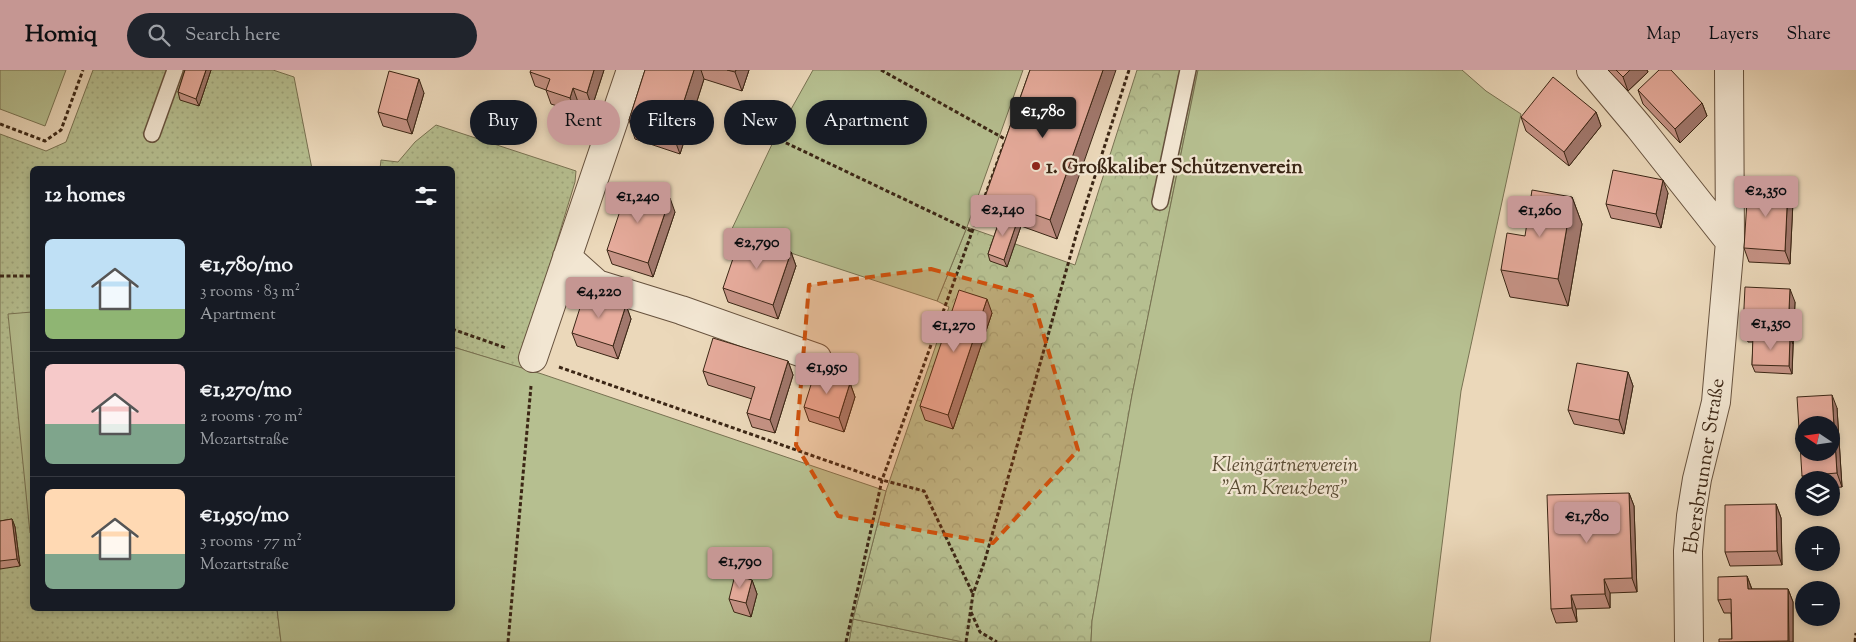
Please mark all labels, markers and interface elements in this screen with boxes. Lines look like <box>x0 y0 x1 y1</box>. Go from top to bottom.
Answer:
search box <box>127 13 477 58</box>
text: Homiq <box>25 18 97 52</box>
icon: search <box>145 21 173 49</box>
text: Search here <box>185 22 280 49</box>
text: Map <box>1646 22 1681 48</box>
text: Layers <box>1709 22 1759 48</box>
text: Share <box>1787 22 1831 48</box>
pin: €1,780 <box>1002 97 1084 139</box>
chip: Buy <box>470 100 537 145</box>
chip: Rent <box>547 100 620 145</box>
chip: Filters <box>630 100 714 145</box>
chip: New <box>724 100 796 145</box>
chip: Apartment <box>806 100 927 145</box>
text: €1,780 <box>1021 101 1065 124</box>
place label: 1. Großkaliber Schützenverein <box>1046 154 1303 183</box>
marker: 1. Großkaliber Schützenverein <box>1030 160 1042 172</box>
pin: €2,350 <box>1725 176 1807 218</box>
text: €2,350 <box>1745 180 1787 203</box>
text: 12 homes <box>45 181 125 211</box>
icon: filters <box>412 182 440 210</box>
pin: €1,240 <box>597 182 679 224</box>
text: €1,240 <box>616 186 660 209</box>
pin: €2,140 <box>962 194 1044 237</box>
pin: €1,260 <box>1499 196 1581 238</box>
text: €2,140 <box>982 199 1024 222</box>
text: €1,260 <box>1518 200 1562 223</box>
pin: €2,790 <box>716 228 798 270</box>
text: €2,790 <box>734 232 780 255</box>
text: €1,780/mo <box>200 251 293 281</box>
icon: home <box>85 259 145 319</box>
pin: €4,220 <box>558 276 640 319</box>
text: 3 rooms · 83 m² <box>200 281 300 304</box>
text: €4,220 <box>577 281 621 304</box>
text: Apartment <box>200 304 276 327</box>
pin: €1,350 <box>1730 308 1812 351</box>
pin: €1,270 <box>913 310 995 353</box>
text: €1,350 <box>1751 313 1791 336</box>
text: €1,270 <box>933 315 975 338</box>
pin: €1,950 <box>786 352 868 395</box>
text: €1,950 <box>807 357 847 380</box>
text: €1,270/mo <box>200 376 292 406</box>
street label: Ebersbrunner Straße <box>1677 376 1734 556</box>
icon: home <box>85 384 145 444</box>
text: 2 rooms · 70 m² <box>200 406 303 429</box>
north arrow <box>1795 416 1840 461</box>
map controls <box>1795 416 1840 626</box>
text: Mozartstraße <box>200 429 289 452</box>
park label: Kleingärtnerverein "Am Kreuzberg" <box>1212 452 1359 504</box>
button: layers <box>1795 471 1840 516</box>
text: €1,950/mo <box>200 501 289 531</box>
pin: €1,780 <box>1546 502 1628 544</box>
text: €1,780 <box>1565 506 1609 529</box>
icon: home <box>85 509 145 569</box>
button: + <box>1795 526 1840 571</box>
text: 3 rooms · 77 m² <box>200 531 302 554</box>
pin: €1,790 <box>699 546 781 589</box>
text: €1,790 <box>718 551 762 574</box>
text: Mozartstraße <box>200 554 289 577</box>
button: − <box>1795 581 1840 626</box>

